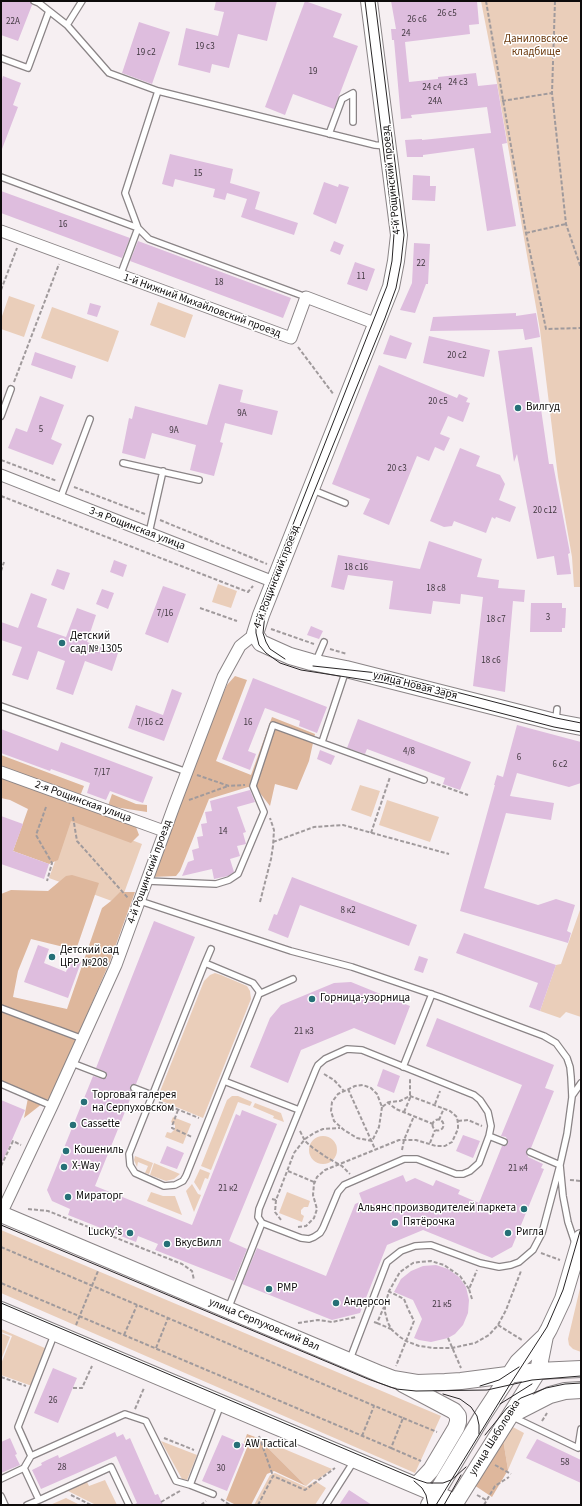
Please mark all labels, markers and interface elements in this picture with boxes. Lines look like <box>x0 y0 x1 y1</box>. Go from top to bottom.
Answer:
house number: 26 с5 <box>437 9 457 19</box>
house number: 26 с6 <box>407 15 427 25</box>
house number: 22А <box>6 17 20 27</box>
house number: 24 <box>402 29 410 39</box>
park label: Даниловское кладбище <box>504 33 568 59</box>
house number: 19 с3 <box>195 42 215 52</box>
house number: 19 с2 <box>136 48 156 58</box>
house number: 19 <box>309 67 317 77</box>
house number: 24 с3 <box>448 78 468 88</box>
house number: 24 с4 <box>422 83 442 93</box>
house number: 24А <box>428 97 442 107</box>
street label: 4-й Рощинский проезд <box>380 125 404 235</box>
house number: 15 <box>194 169 202 179</box>
house number: 16 <box>59 220 67 230</box>
house number: 22 <box>417 259 425 269</box>
street label: 1-й Нижний Михайловский проезд <box>121 271 283 341</box>
house number: 11 <box>357 272 365 282</box>
house number: 18 <box>215 278 223 288</box>
house number: 20 с2 <box>447 351 467 361</box>
house number: 20 с5 <box>428 397 448 407</box>
place label: Вилгуд <box>526 401 560 415</box>
marker: Вилгуд <box>513 403 523 413</box>
house number: 9А <box>237 409 247 419</box>
house number: 5 <box>39 425 43 435</box>
house number: 9А <box>169 426 179 436</box>
house number: 20 с3 <box>387 464 407 474</box>
street label: 3-я Рощинская улица <box>87 505 187 553</box>
house number: 20 с12 <box>533 506 557 516</box>
street label: 4-й Рощинский проезд <box>251 523 303 631</box>
house number: 18 с16 <box>344 563 368 573</box>
house number: 18 с8 <box>426 584 446 594</box>
house number: 7/16 <box>157 609 173 619</box>
house number: 3 <box>546 613 550 623</box>
house number: 18 с7 <box>486 615 506 625</box>
place label: Детский сад № 1305 <box>70 630 122 656</box>
marker: Детский сад № 1305 <box>57 638 67 648</box>
house number: 18 с6 <box>481 656 501 666</box>
street label: улица Новая Заря <box>371 669 459 703</box>
house number: 7/16 с2 <box>137 718 163 728</box>
house number: 16 <box>244 718 252 728</box>
house number: 4/8 <box>403 747 415 757</box>
house number: 6 <box>517 753 521 763</box>
house number: 6 с2 <box>553 760 567 770</box>
house number: 7/17 <box>94 768 110 778</box>
street label: 2-я Рощинская улица <box>33 778 133 826</box>
street label: 4-й Рощинский проезд <box>125 818 175 926</box>
house number: 14 <box>219 827 227 837</box>
house number: 8 к2 <box>340 906 356 916</box>
place label: Детский сад ЦРР №208 <box>60 944 119 970</box>
marker: Детский сад ЦРР №208 <box>47 952 57 962</box>
place label: Горница-узорница <box>320 992 410 1006</box>
marker: Горница-узорница <box>307 994 317 1004</box>
house number: 21 к3 <box>294 1027 314 1037</box>
place label: Торговая галерея на Серпуховском <box>92 1089 176 1115</box>
marker: Торговая галерея на Серпуховском <box>79 1097 89 1107</box>
place label: Cassette <box>81 1118 120 1132</box>
marker: Cassette <box>68 1120 78 1130</box>
place label: Кошениль <box>74 1144 124 1158</box>
marker: Кошениль <box>61 1146 71 1156</box>
place label: X-Way <box>72 1160 100 1174</box>
marker: X-Way <box>59 1162 69 1172</box>
house number: 21 к4 <box>508 1164 528 1174</box>
house number: 21 к2 <box>218 1184 238 1194</box>
place label: Мираторг <box>76 1190 123 1204</box>
marker: Мираторг <box>63 1192 73 1202</box>
place label: Альянс производителей паркета <box>358 1202 516 1216</box>
marker: Альянс производителей паркета <box>519 1204 529 1214</box>
place label: Пятёрочка <box>403 1216 455 1230</box>
marker: Пятёрочка <box>390 1218 400 1228</box>
place label: Lucky's <box>88 1226 122 1240</box>
place label: Ригла <box>516 1226 544 1240</box>
marker: Lucky's <box>125 1228 135 1238</box>
marker: Ригла <box>503 1228 513 1238</box>
place label: ВкусВилл <box>175 1237 221 1251</box>
marker: ВкусВилл <box>162 1239 172 1249</box>
place label: PMP <box>277 1282 297 1296</box>
marker: PMP <box>264 1284 274 1294</box>
street label: улица Серпуховский Вал <box>207 1296 321 1354</box>
place label: Андерсон <box>344 1296 391 1310</box>
marker: Андерсон <box>331 1298 341 1308</box>
house number: 21 к5 <box>432 1300 452 1310</box>
house number: 26 <box>49 1396 57 1406</box>
street label: улица Шаболовка <box>466 1398 524 1478</box>
place label: AW Tactical <box>245 1438 297 1452</box>
marker: AW Tactical <box>232 1440 242 1450</box>
house number: 58 <box>561 1458 569 1468</box>
house number: 28 <box>58 1463 66 1473</box>
house number: 30 <box>217 1464 225 1474</box>

